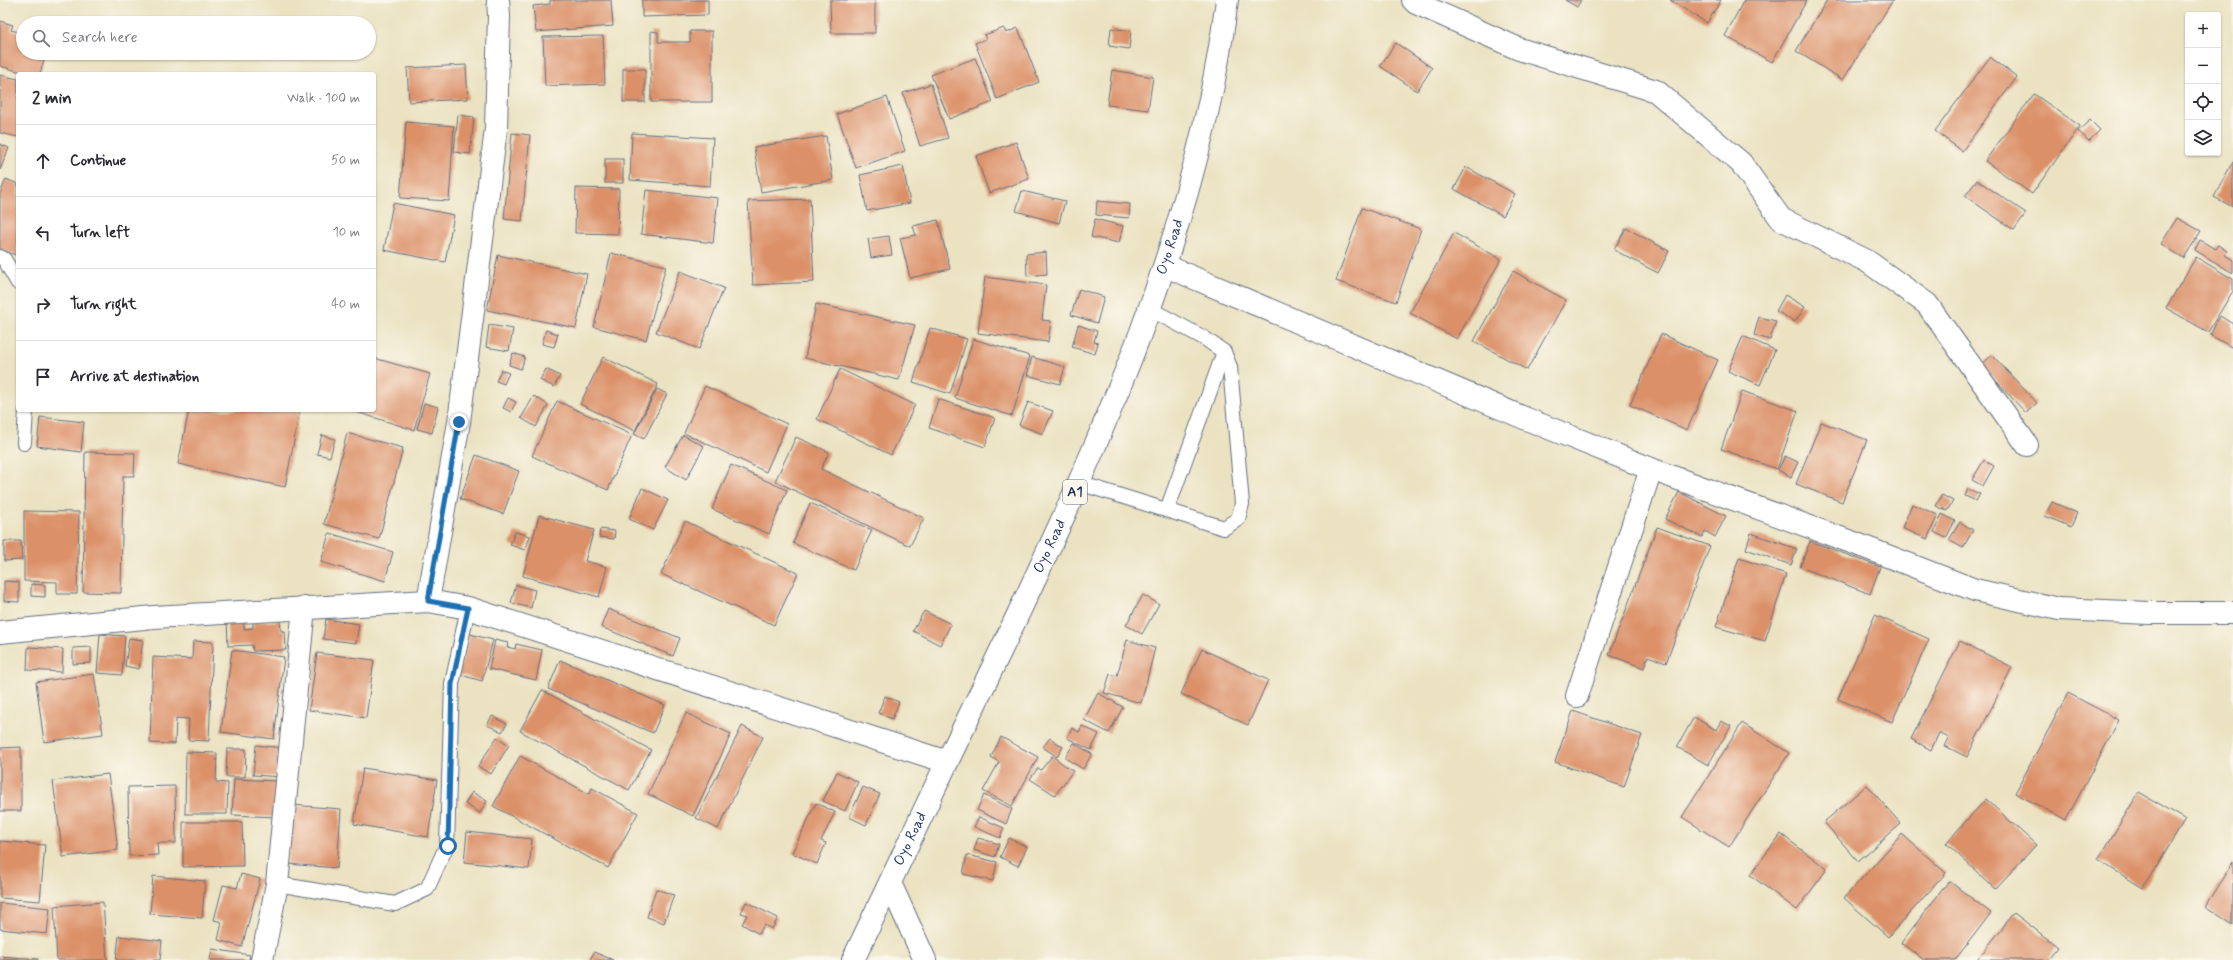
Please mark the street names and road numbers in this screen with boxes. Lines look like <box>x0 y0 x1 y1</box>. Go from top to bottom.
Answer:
street label: Oyo Road <box>1152 217 1189 277</box>
road number: A1 <box>1063 480 1087 504</box>
street label: Oyo Road <box>1029 516 1071 577</box>
street label: Oyo Road <box>889 809 932 869</box>

